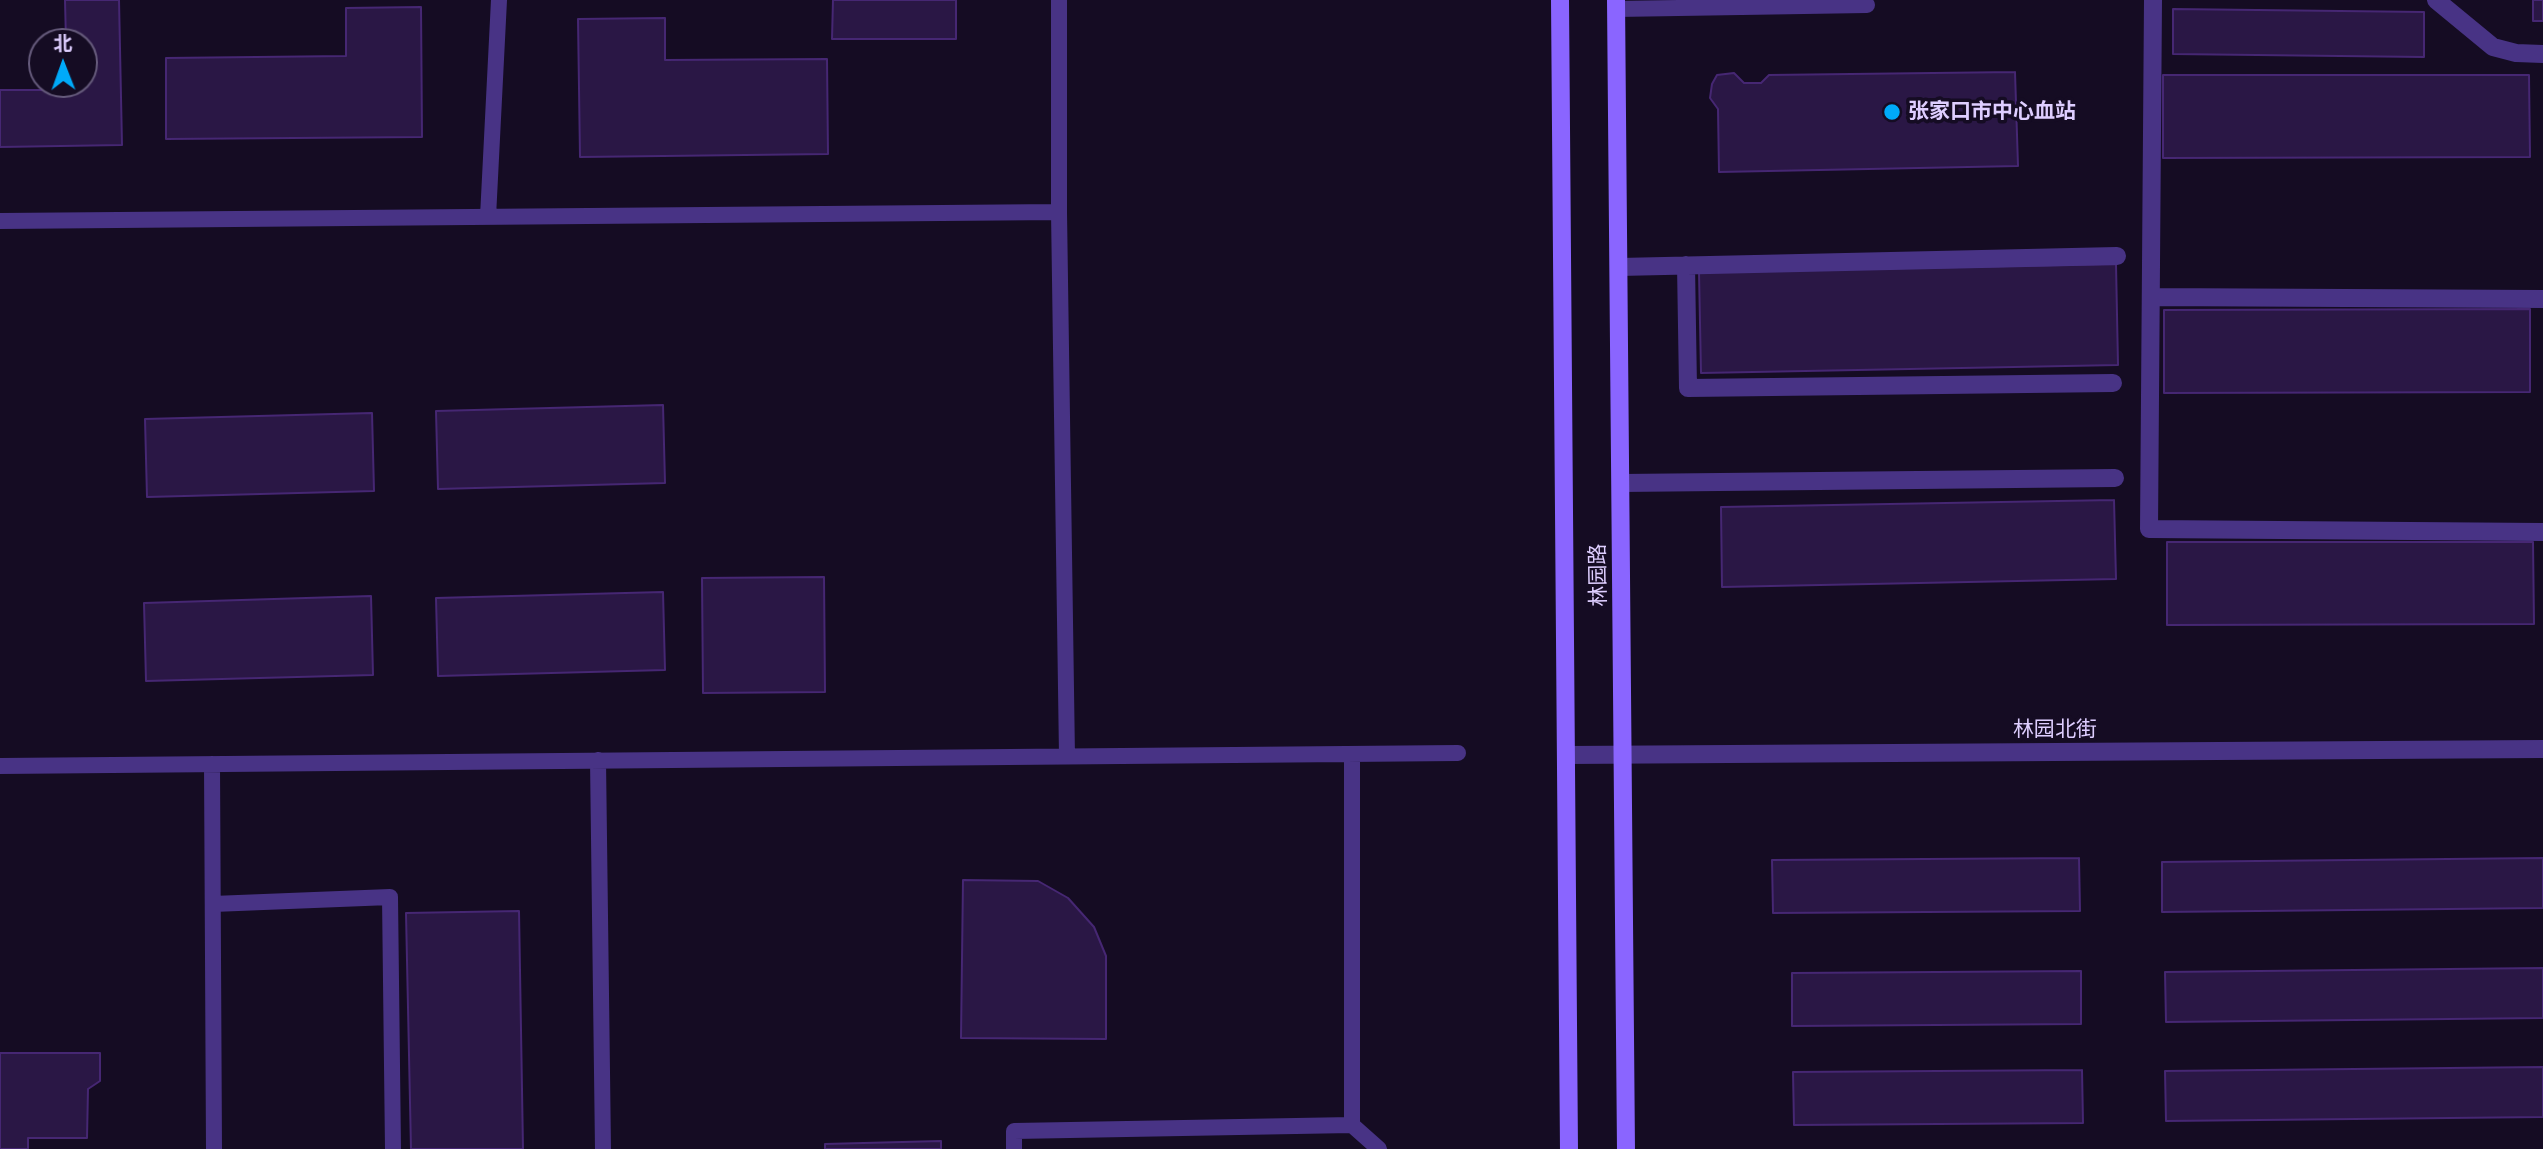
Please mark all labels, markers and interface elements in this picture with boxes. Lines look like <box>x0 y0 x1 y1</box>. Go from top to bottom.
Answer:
north arrow <box>28 28 98 98</box>
text: 北 <box>53 32 72 55</box>
place label: 张家口市中心血站 <box>1908 99 2076 125</box>
marker: 张家口市中心血站 <box>1882 102 1902 122</box>
street label: 林园路 <box>1586 543 1612 607</box>
street label: 林园北街 <box>2013 717 2097 743</box>

